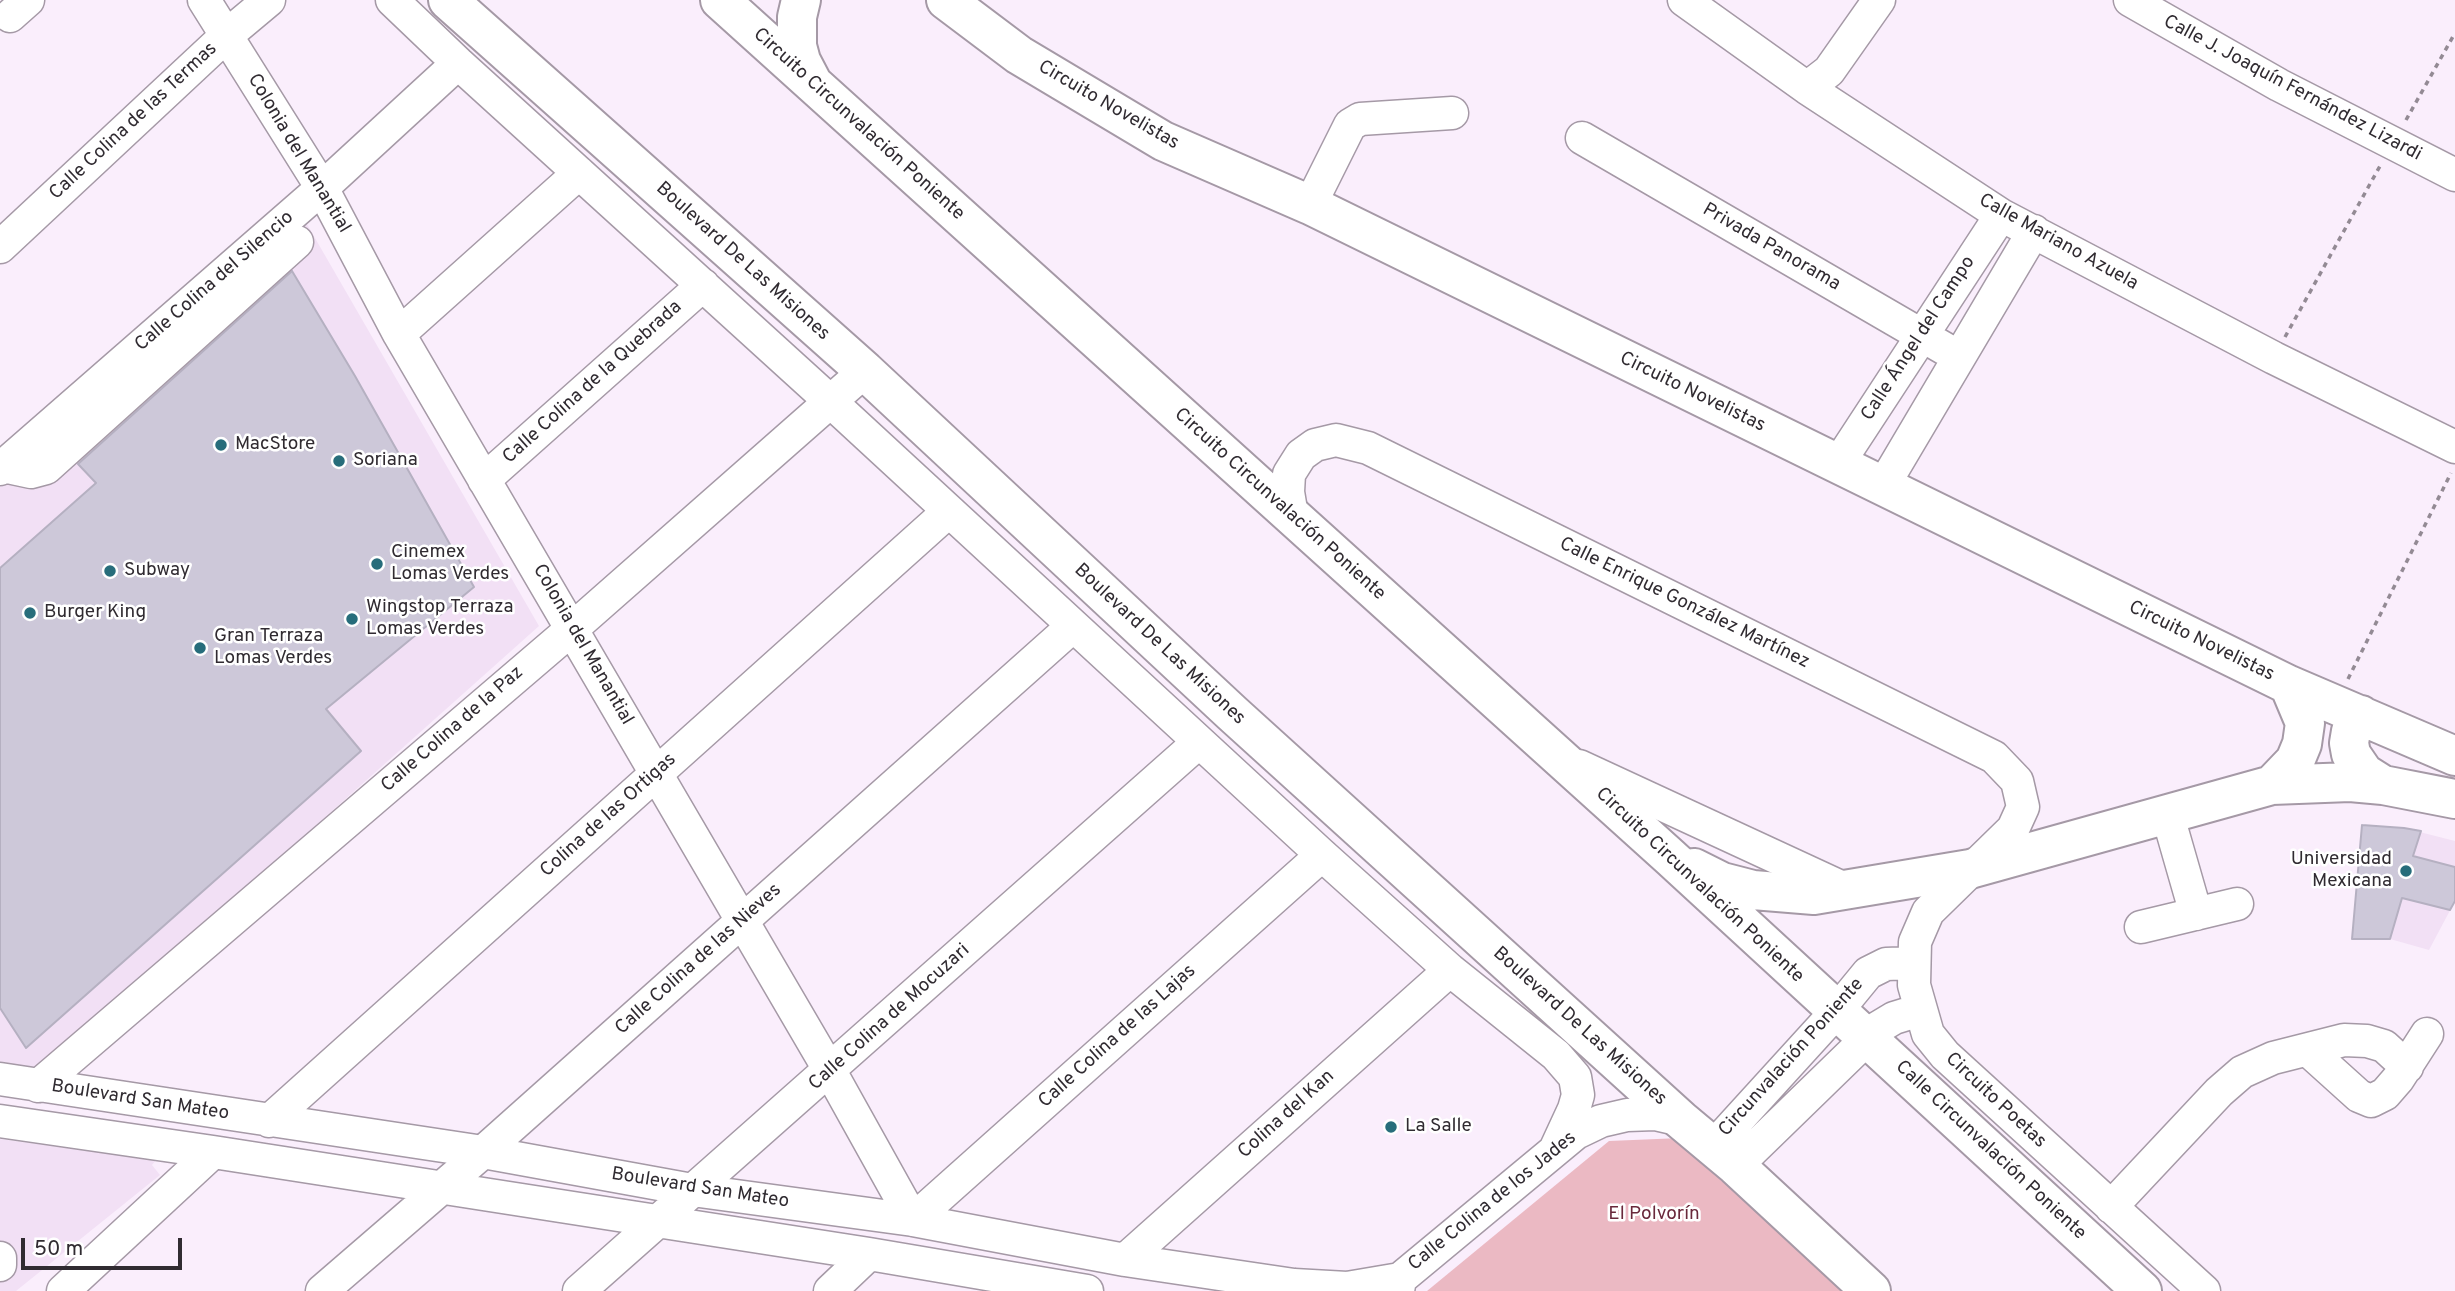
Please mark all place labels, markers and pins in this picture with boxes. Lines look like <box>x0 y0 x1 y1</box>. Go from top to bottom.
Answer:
place label: MacStore <box>235 434 315 456</box>
marker: MacStore <box>213 437 229 453</box>
place label: Soriana <box>353 450 418 472</box>
marker: Soriana <box>331 453 347 469</box>
place label: Cinemex Lomas Verdes <box>391 542 509 586</box>
marker: Cinemex Lomas Verdes <box>369 556 385 572</box>
place label: Subway <box>124 560 190 582</box>
marker: Subway <box>102 563 118 579</box>
place label: Wingstop Terraza Lomas Verdes <box>366 597 514 641</box>
place label: Burger King <box>44 602 146 624</box>
marker: Burger King <box>22 605 38 621</box>
marker: Wingstop Terraza Lomas Verdes <box>344 611 360 627</box>
place label: Gran Terraza Lomas Verdes <box>214 626 332 670</box>
marker: Gran Terraza Lomas Verdes <box>192 640 208 656</box>
place label: Universidad Mexicana <box>2291 849 2392 893</box>
marker: Universidad Mexicana <box>2398 863 2414 879</box>
place label: La Salle <box>1405 1116 1472 1138</box>
marker: La Salle <box>1383 1119 1399 1135</box>

